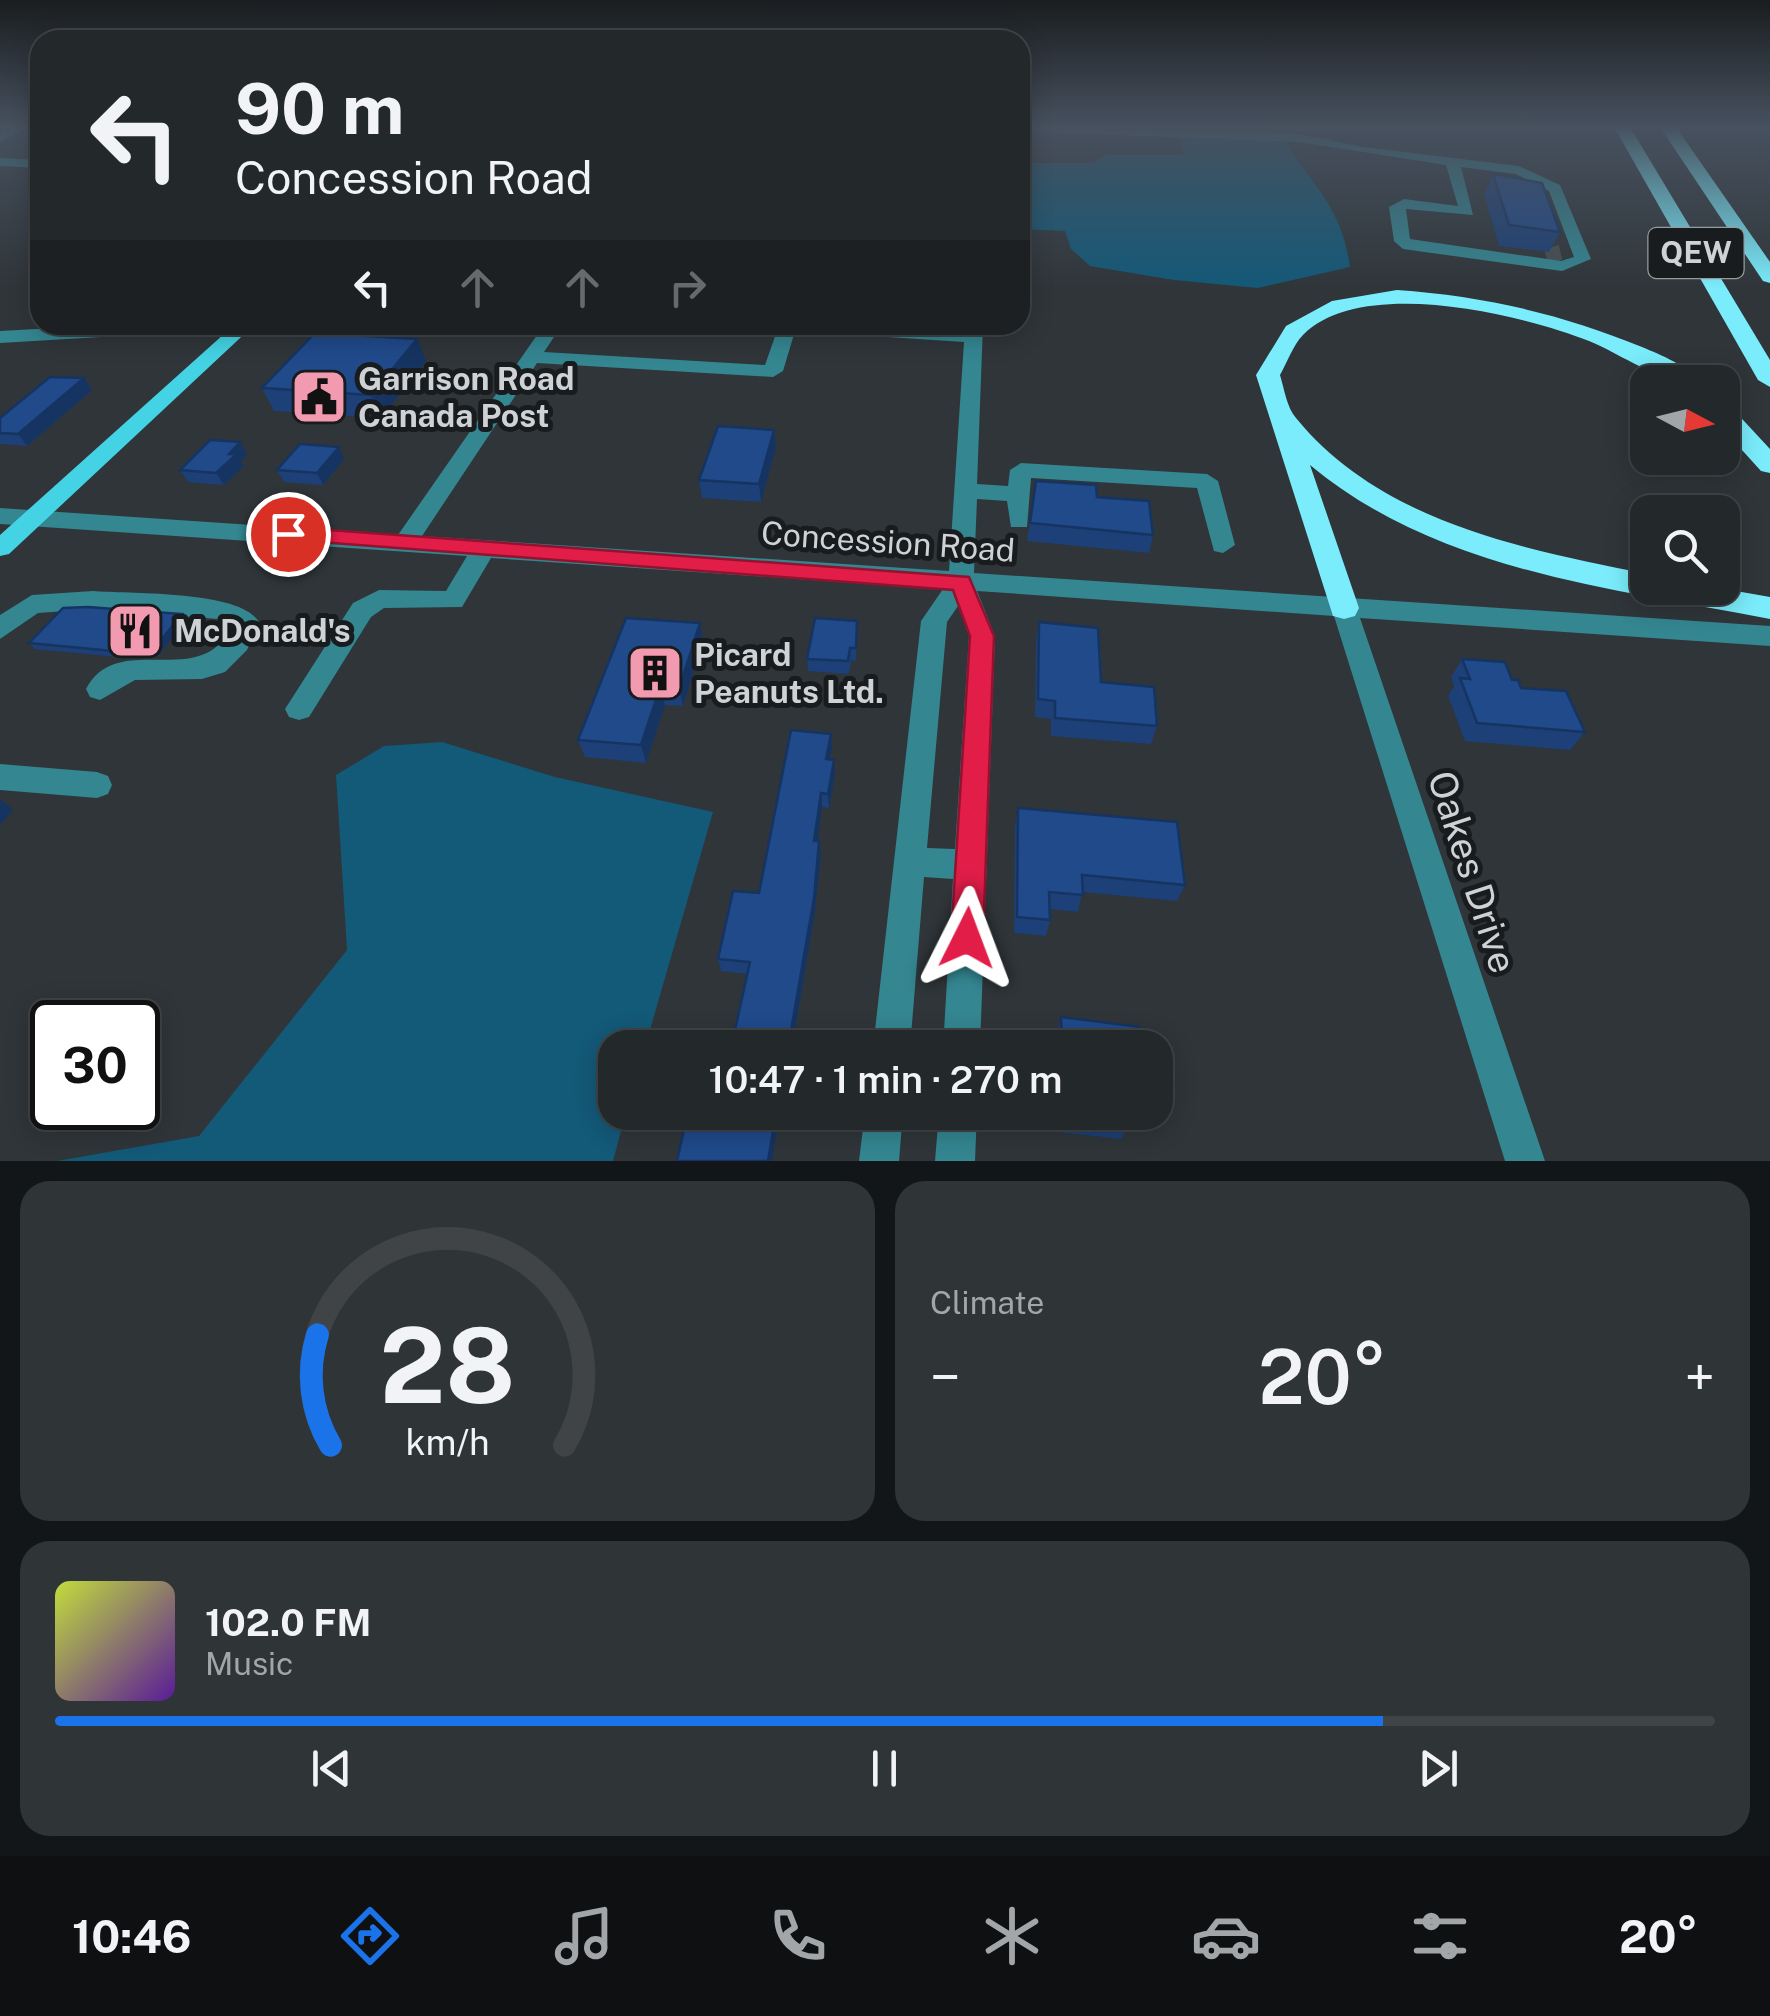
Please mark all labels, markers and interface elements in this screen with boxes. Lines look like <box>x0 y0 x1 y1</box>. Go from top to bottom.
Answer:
text: 90 m <box>235 67 405 150</box>
icon: left <box>70 70 200 200</box>
text: Concession Road <box>235 151 593 204</box>
road number: QEW <box>1648 228 1744 278</box>
icon: left <box>345 260 400 315</box>
icon: ahead <box>450 260 505 315</box>
icon: ahead <box>555 260 610 315</box>
icon: right <box>660 260 715 315</box>
place label: Garrison Road Canada Post <box>358 360 574 434</box>
north arrow <box>1630 365 1740 475</box>
map controls <box>1630 365 1740 605</box>
public building icon: Garrison Road Canada Post <box>289 367 349 427</box>
pin <box>246 492 331 577</box>
button: search <box>1630 495 1740 605</box>
icon: arrive <box>261 507 316 562</box>
street label: Concession Road <box>760 514 1016 569</box>
restaurant icon: McDonald's <box>105 601 165 661</box>
place label: McDonald's <box>174 612 351 649</box>
place label: Picard Peanuts Ltd. <box>694 636 884 710</box>
building icon: Picard Peanuts Ltd. <box>625 643 685 703</box>
street label: Oakes Drive <box>1419 765 1526 978</box>
position arrow <box>915 886 1019 990</box>
speed limit sign: 30 <box>30 1000 160 1130</box>
text: 10:47 · 1 min · 270 m <box>709 1057 1062 1102</box>
text: Climate <box>930 1284 1044 1321</box>
text: 28 <box>380 1304 515 1426</box>
text: 20° <box>1258 1333 1387 1421</box>
text: − <box>930 1345 961 1409</box>
text: + <box>1684 1345 1715 1409</box>
text: km/h <box>405 1421 490 1463</box>
text: 102.0 FM <box>205 1600 371 1645</box>
text: Music <box>205 1645 293 1682</box>
icon: previous <box>304 1741 359 1796</box>
icon: pause <box>857 1741 912 1796</box>
icon: next <box>1411 1741 1466 1796</box>
icon: directions <box>335 1901 405 1971</box>
icon: music <box>549 1901 619 1971</box>
icon: phone <box>763 1901 833 1971</box>
icon: climate <box>977 1901 1047 1971</box>
icon: car <box>1191 1901 1261 1971</box>
icon: filters <box>1405 1901 1475 1971</box>
text: 10:46 <box>72 1910 191 1963</box>
text: 20° <box>1619 1910 1698 1963</box>

